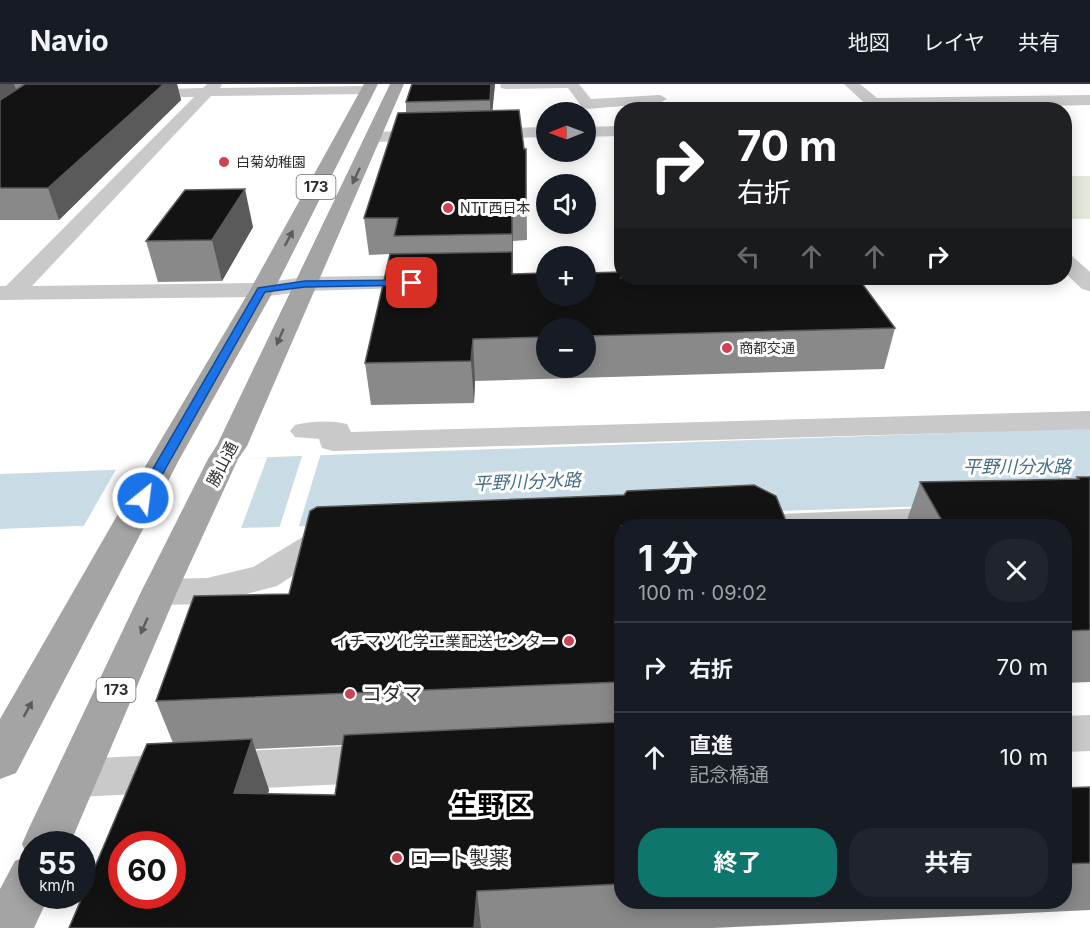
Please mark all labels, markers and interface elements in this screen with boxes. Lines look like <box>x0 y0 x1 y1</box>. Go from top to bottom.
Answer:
text: Navio <box>30 24 109 58</box>
text: 地図 <box>848 30 890 55</box>
text: レイヤ <box>923 30 985 55</box>
text: 共有 <box>1018 30 1060 55</box>
north arrow <box>536 102 596 162</box>
map controls <box>536 102 596 378</box>
text: 70 m <box>737 120 837 171</box>
icon: right <box>638 126 716 204</box>
place label: 白菊幼稚園 <box>236 153 306 170</box>
marker: 白菊幼稚園 <box>217 155 231 169</box>
one-way arrow <box>352 167 361 184</box>
button: sound <box>536 174 596 234</box>
road number: 173 <box>296 175 336 199</box>
text: 右折 <box>737 176 791 209</box>
place label: NTT西日本 <box>460 199 531 216</box>
marker: NTT西日本 <box>441 201 455 215</box>
one-way arrow <box>284 229 294 246</box>
icon: left <box>732 240 765 273</box>
icon: ahead <box>795 240 828 273</box>
icon: ahead <box>858 240 891 273</box>
icon: right <box>921 240 954 273</box>
button: + <box>536 246 596 306</box>
pin <box>386 257 437 308</box>
icon: arrive <box>395 266 428 299</box>
button: − <box>536 318 596 378</box>
one-way arrow <box>276 329 285 346</box>
place label: 商都交通 <box>739 339 795 356</box>
marker: 商都交通 <box>720 341 734 355</box>
street label: 勝山通 <box>202 438 242 490</box>
water label: 平野川分水路 <box>963 456 1073 477</box>
position arrow <box>111 466 175 530</box>
water label: 平野川分水路 <box>473 469 583 494</box>
text: 1 分 <box>638 536 698 580</box>
button: close <box>985 539 1048 602</box>
text: 100 m · 09:02 <box>638 581 767 605</box>
one-way arrow <box>139 618 149 636</box>
place label: イチマツ化学工業配送センター <box>333 631 557 651</box>
marker: イチマツ化学工業配送センター <box>562 634 576 648</box>
icon: right <box>638 651 671 684</box>
text: 70 m <box>997 654 1048 680</box>
text: 右折 <box>689 656 733 682</box>
road number: 173 <box>96 678 136 702</box>
place label: コダマ <box>362 682 422 706</box>
marker: コダマ <box>343 687 357 701</box>
one-way arrow <box>23 700 33 717</box>
text: 直進 <box>689 732 733 758</box>
icon: ahead <box>638 741 671 774</box>
text: 10 m <box>1000 744 1048 770</box>
text: 記念橋通 <box>689 763 769 787</box>
district label: 生野区 <box>451 789 532 822</box>
button: 終了 <box>638 828 837 897</box>
button: 共有 <box>849 828 1048 897</box>
speed limit sign: 60 <box>108 831 186 909</box>
text: 55 <box>38 845 76 881</box>
place label: ロート製薬 <box>409 846 509 870</box>
marker: ロート製薬 <box>390 851 404 865</box>
text: km/h <box>39 876 75 895</box>

